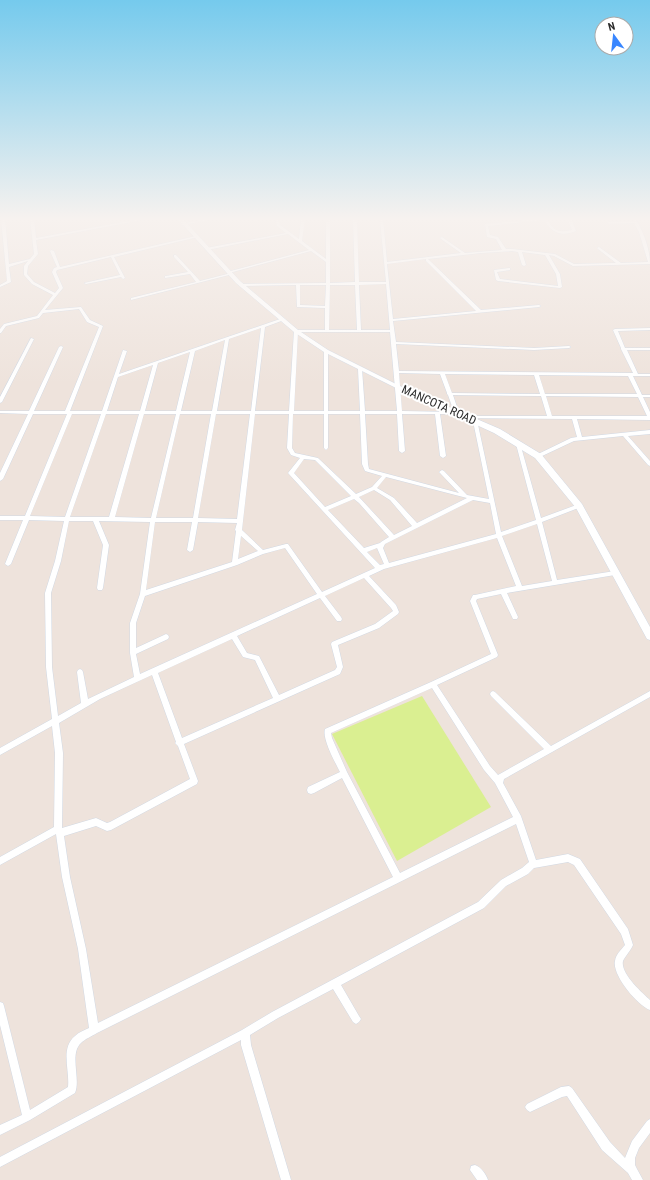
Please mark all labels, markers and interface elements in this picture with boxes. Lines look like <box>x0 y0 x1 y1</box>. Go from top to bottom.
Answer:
north arrow <box>594 16 634 56</box>
text: N <box>607 20 617 34</box>
street label: MANCOTA ROAD <box>400 382 479 428</box>

